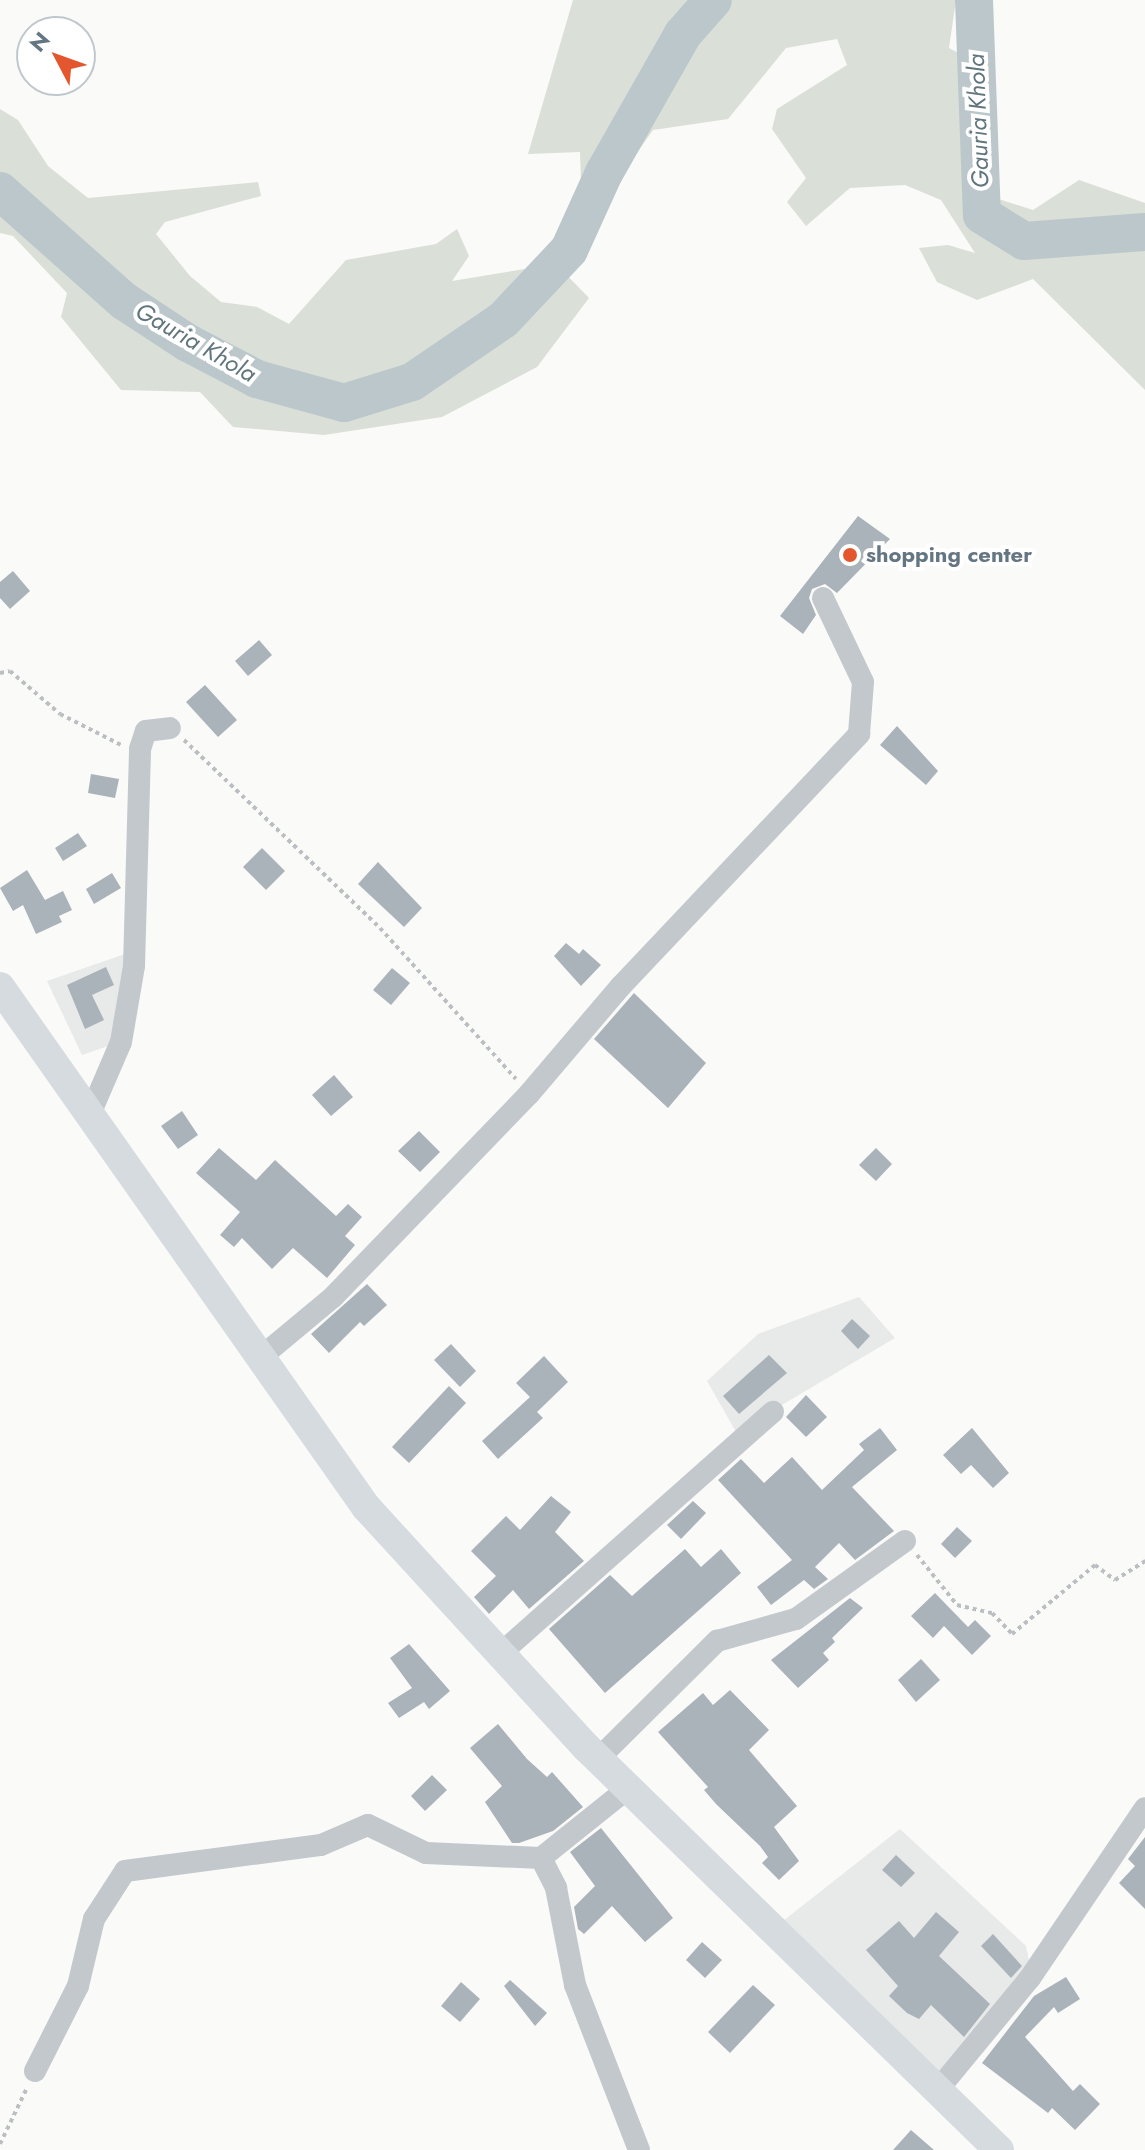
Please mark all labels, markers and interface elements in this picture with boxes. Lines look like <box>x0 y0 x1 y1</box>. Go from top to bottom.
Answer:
north arrow <box>16 16 96 96</box>
text: N <box>22 24 57 59</box>
water label: Gauria Khola <box>961 53 995 189</box>
water label: Gauria Khola <box>130 296 262 388</box>
place label: shopping center <box>866 542 1032 568</box>
marker: shopping center <box>841 546 859 564</box>

